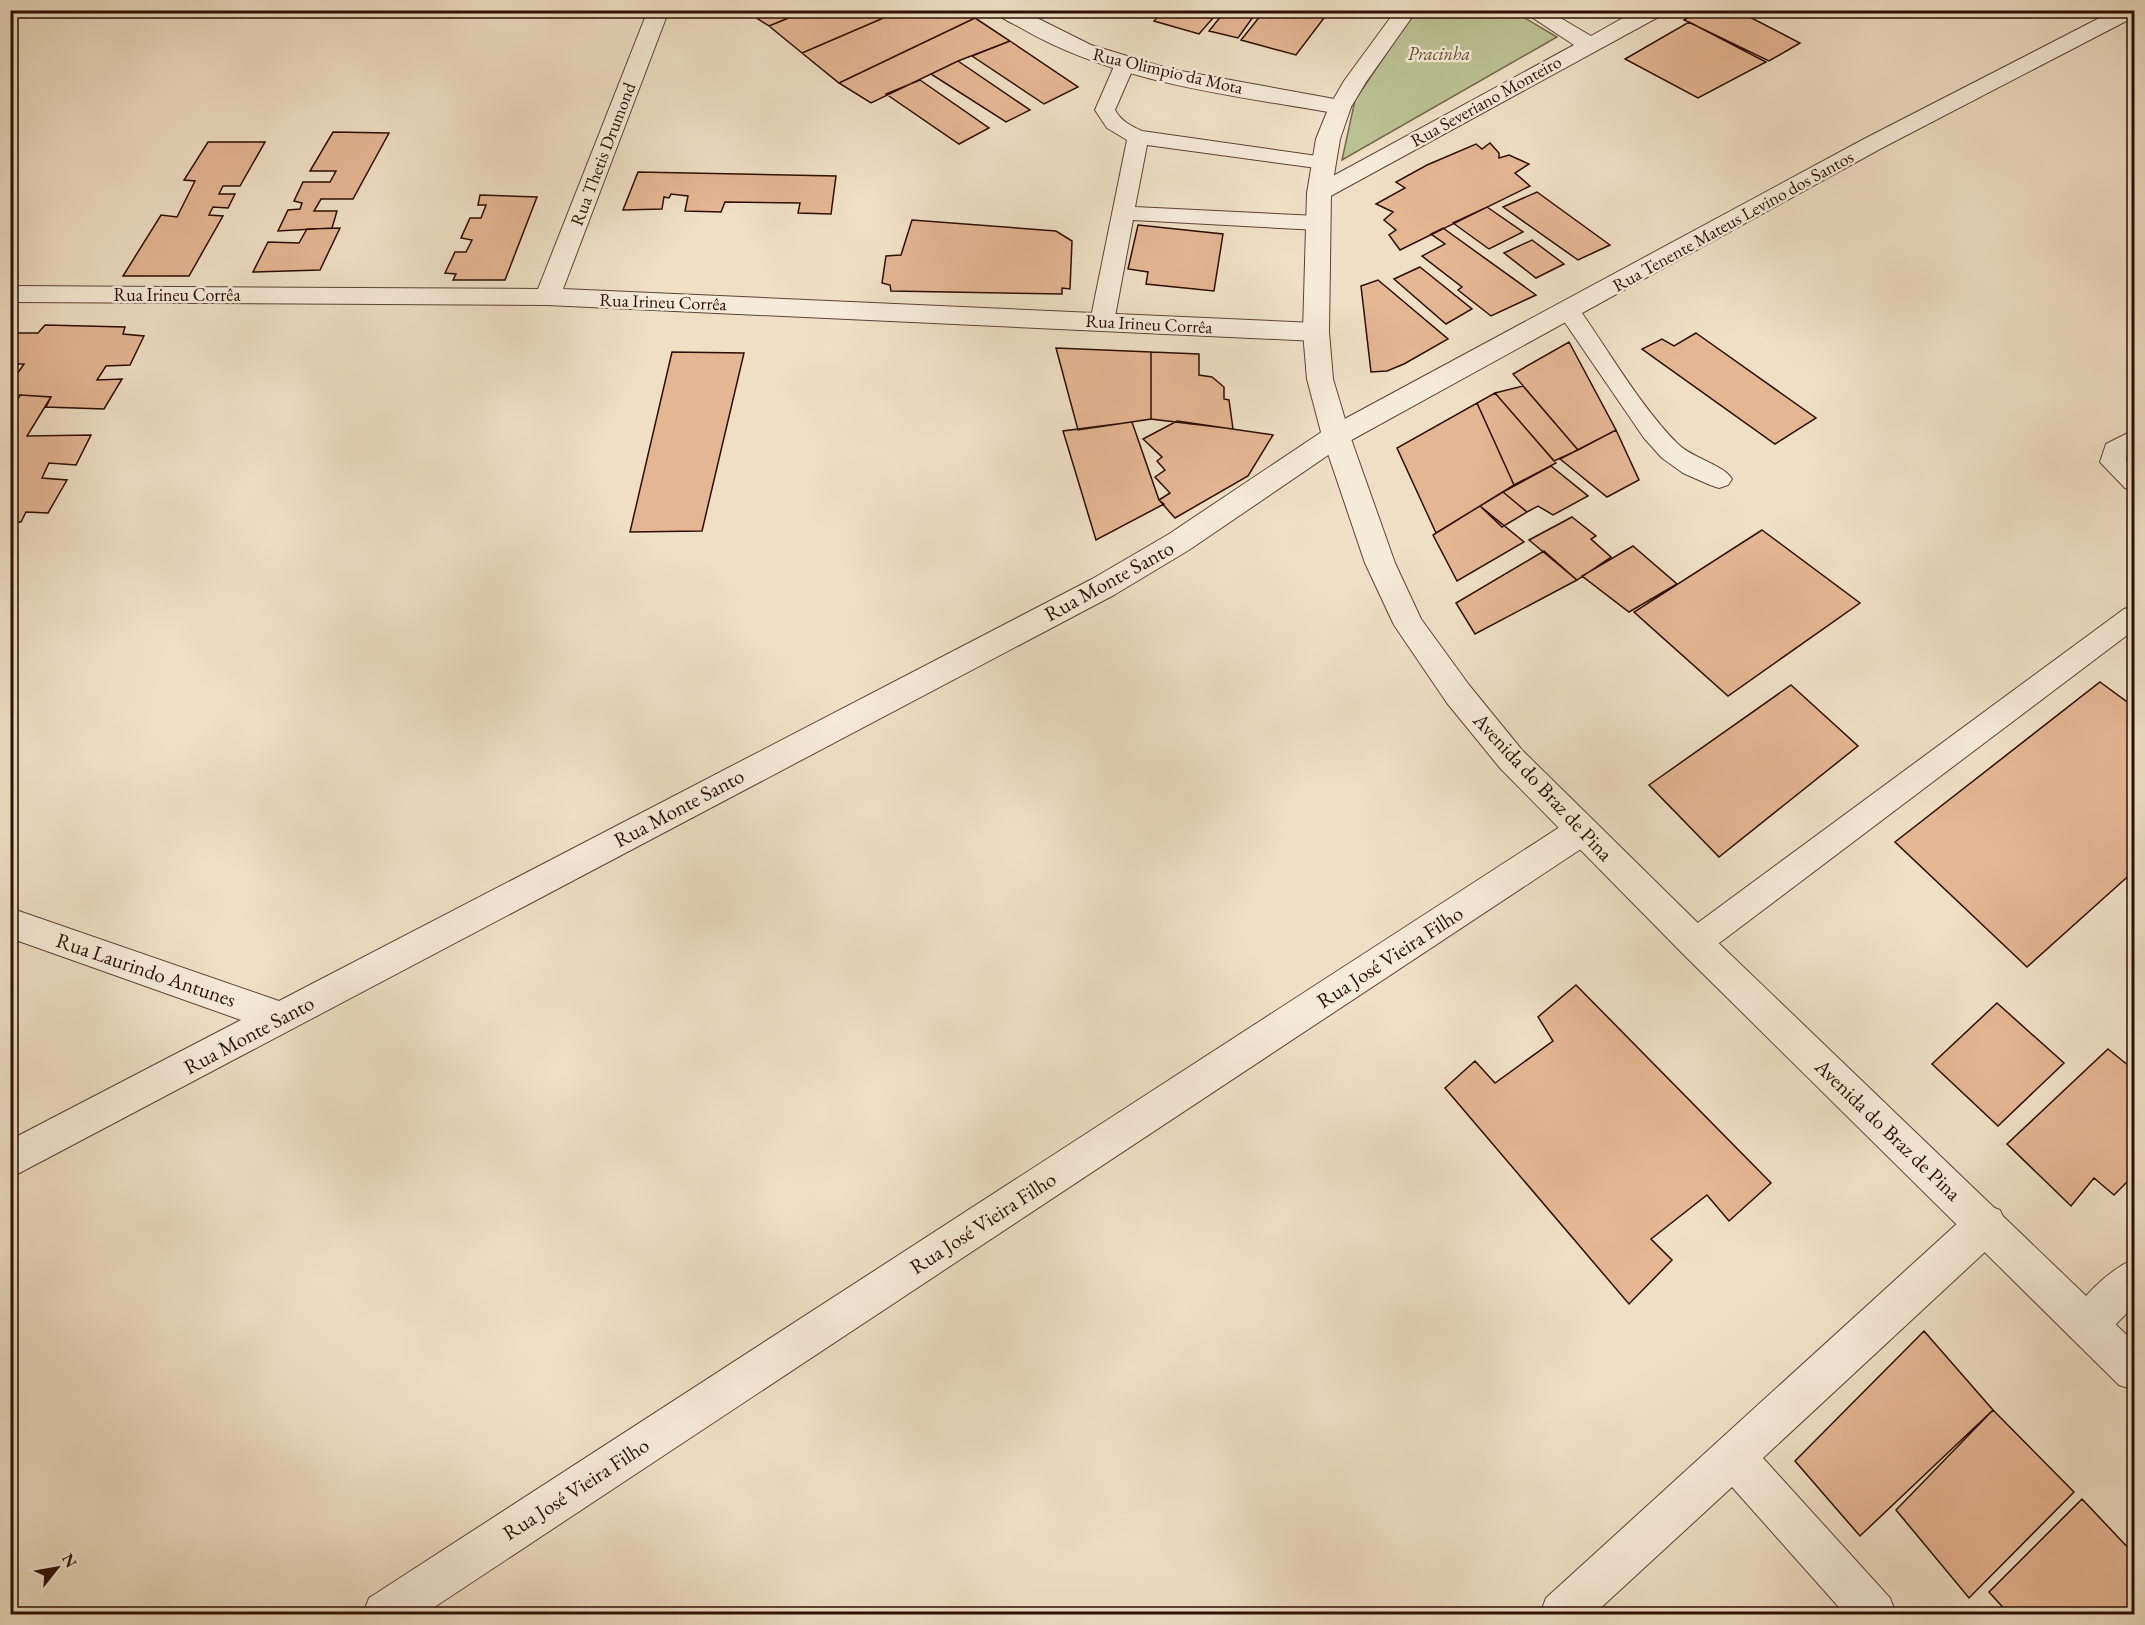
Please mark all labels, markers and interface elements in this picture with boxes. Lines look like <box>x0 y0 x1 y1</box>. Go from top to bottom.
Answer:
street label: Rua Olimpio da Mota <box>1091 42 1246 99</box>
park label: Pracinha <box>1408 42 1470 65</box>
street label: Rua Severiano Monteiro <box>1406 50 1565 152</box>
street label: Rua Thetis Drumond <box>565 78 641 229</box>
street label: Rua Tenente Mateus Levino dos Santos <box>1608 145 1857 297</box>
street label: Rua Irineu Corrêa <box>113 283 241 306</box>
street label: Rua Irineu Corrêa <box>599 288 728 315</box>
street label: Rua Irineu Corrêa <box>1085 309 1214 338</box>
street label: Rua Monte Santo <box>1039 534 1178 627</box>
street label: Avenida do Braz de Pina <box>1467 706 1620 867</box>
street label: Rua Monte Santo <box>609 762 749 853</box>
street label: Rua José Vieira Filho <box>1311 899 1468 1014</box>
street label: Rua Laurindo Antunes <box>53 926 240 1013</box>
street label: Rua Monte Santo <box>179 989 319 1080</box>
street label: Avenida do Braz de Pina <box>1809 1052 1968 1207</box>
street label: Rua José Vieira Filho <box>904 1165 1061 1280</box>
street label: Rua José Vieira Filho <box>497 1431 654 1546</box>
north arrow <box>27 1538 87 1598</box>
text: N <box>57 1550 82 1572</box>

